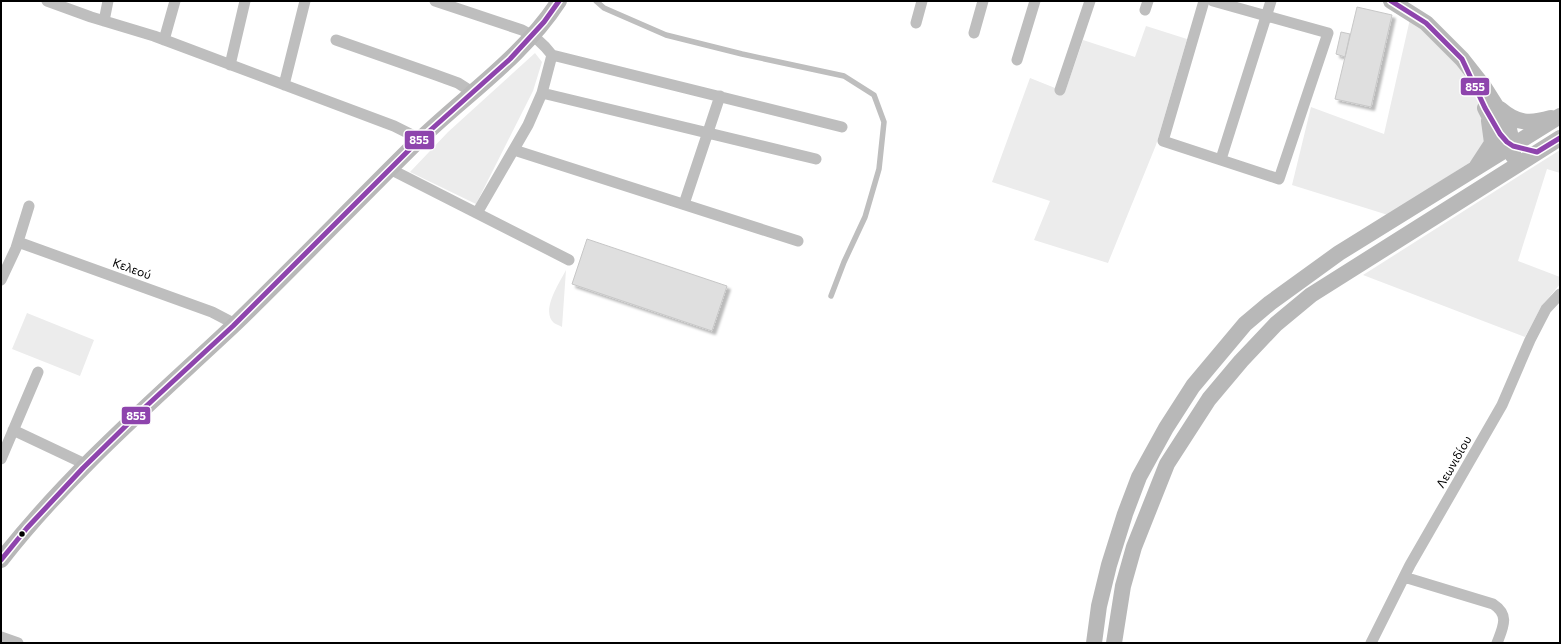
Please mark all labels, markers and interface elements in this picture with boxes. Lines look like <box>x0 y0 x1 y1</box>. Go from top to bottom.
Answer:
line badge: 855 <box>1460 77 1490 96</box>
text: 855 <box>1465 80 1485 93</box>
line badge: 855 <box>404 130 435 150</box>
text: 855 <box>409 133 429 146</box>
street label: Κελεού <box>111 255 154 282</box>
line badge: 855 <box>121 406 151 425</box>
text: 855 <box>126 409 146 422</box>
street label: Λεωνιδίου <box>1433 433 1474 490</box>
unlabelled marker <box>17 529 27 539</box>

